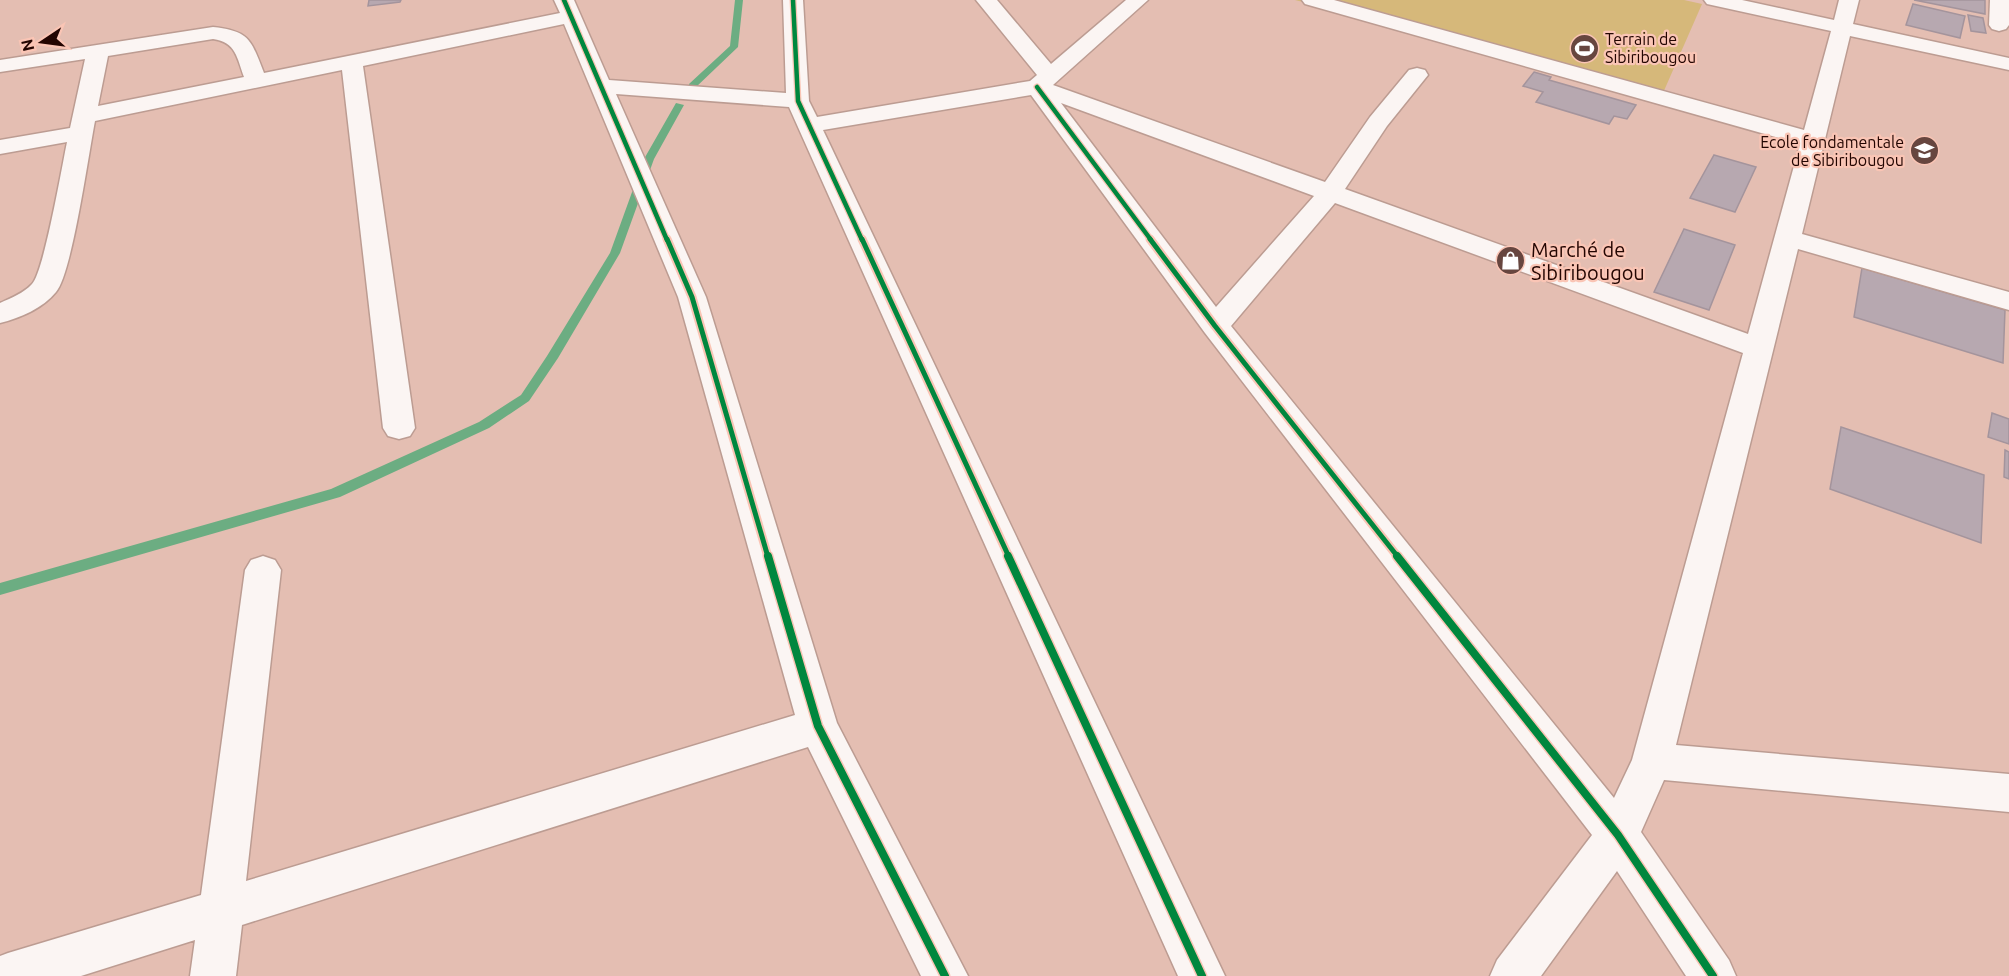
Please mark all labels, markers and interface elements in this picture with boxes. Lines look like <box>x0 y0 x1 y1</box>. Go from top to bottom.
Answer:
north arrow <box>12 12 72 72</box>
place label: Terrain de Sibiribougou <box>1605 30 1696 66</box>
sports icon: Terrain de Sibiribougou <box>1568 32 1600 64</box>
text: N <box>17 38 37 53</box>
place label: Ecole fondamentale de Sibiribougou <box>1760 133 1904 169</box>
school or university icon: Ecole fondamentale de Sibiribougou <box>1909 135 1941 167</box>
place label: Marché de Sibiribougou <box>1531 238 1645 284</box>
shop icon: Marché de Sibiribougou <box>1494 245 1526 277</box>

